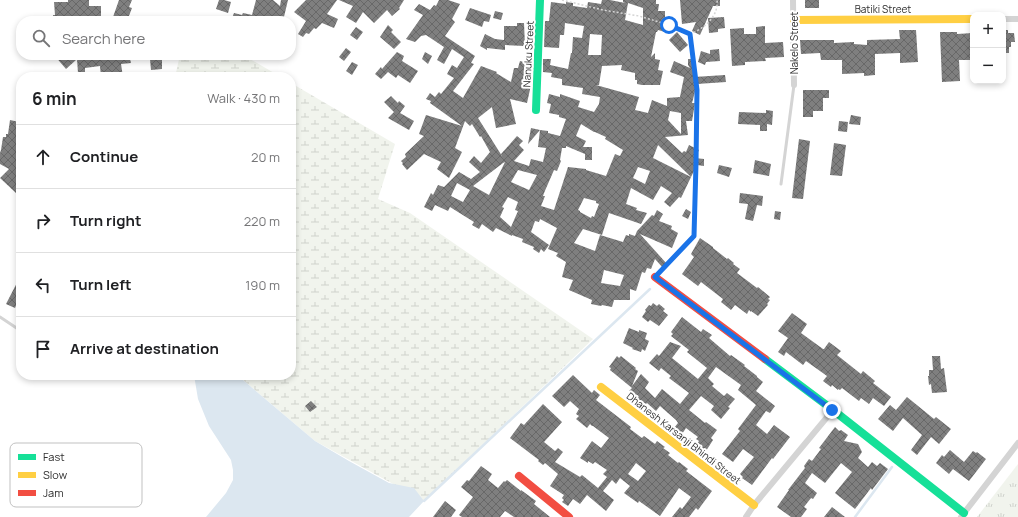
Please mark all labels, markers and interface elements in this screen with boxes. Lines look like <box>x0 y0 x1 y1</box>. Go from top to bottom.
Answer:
street label: Batiki Street <box>855 2 911 16</box>
street label: Nakelo Street <box>787 12 801 74</box>
map controls <box>970 12 1006 84</box>
button: + <box>970 12 1006 48</box>
search box <box>16 16 296 60</box>
route start <box>660 16 678 34</box>
street label: Nanuku Street <box>519 20 537 88</box>
icon: search <box>30 27 52 49</box>
text: Search here <box>62 28 145 49</box>
button: − <box>970 48 1006 84</box>
text: 6 min <box>32 87 77 110</box>
text: Walk · 430 m <box>207 89 280 107</box>
icon: ahead <box>32 146 54 168</box>
text: Continue <box>70 146 138 167</box>
text: 20 m <box>251 148 280 166</box>
icon: right <box>32 210 54 232</box>
text: Turn right <box>70 210 141 231</box>
text: 220 m <box>244 212 280 230</box>
icon: left <box>32 274 54 296</box>
text: Turn left <box>70 274 132 295</box>
text: 190 m <box>245 276 280 294</box>
icon: arrive <box>32 338 54 360</box>
text: Arrive at destination <box>70 338 219 359</box>
street label: Dhanesh Karsanji Bhindi Street <box>624 389 744 487</box>
route end <box>823 401 841 419</box>
legend <box>10 443 142 507</box>
text: Fast <box>43 449 65 464</box>
text: Slow <box>43 467 68 482</box>
text: Jam <box>43 485 64 500</box>

